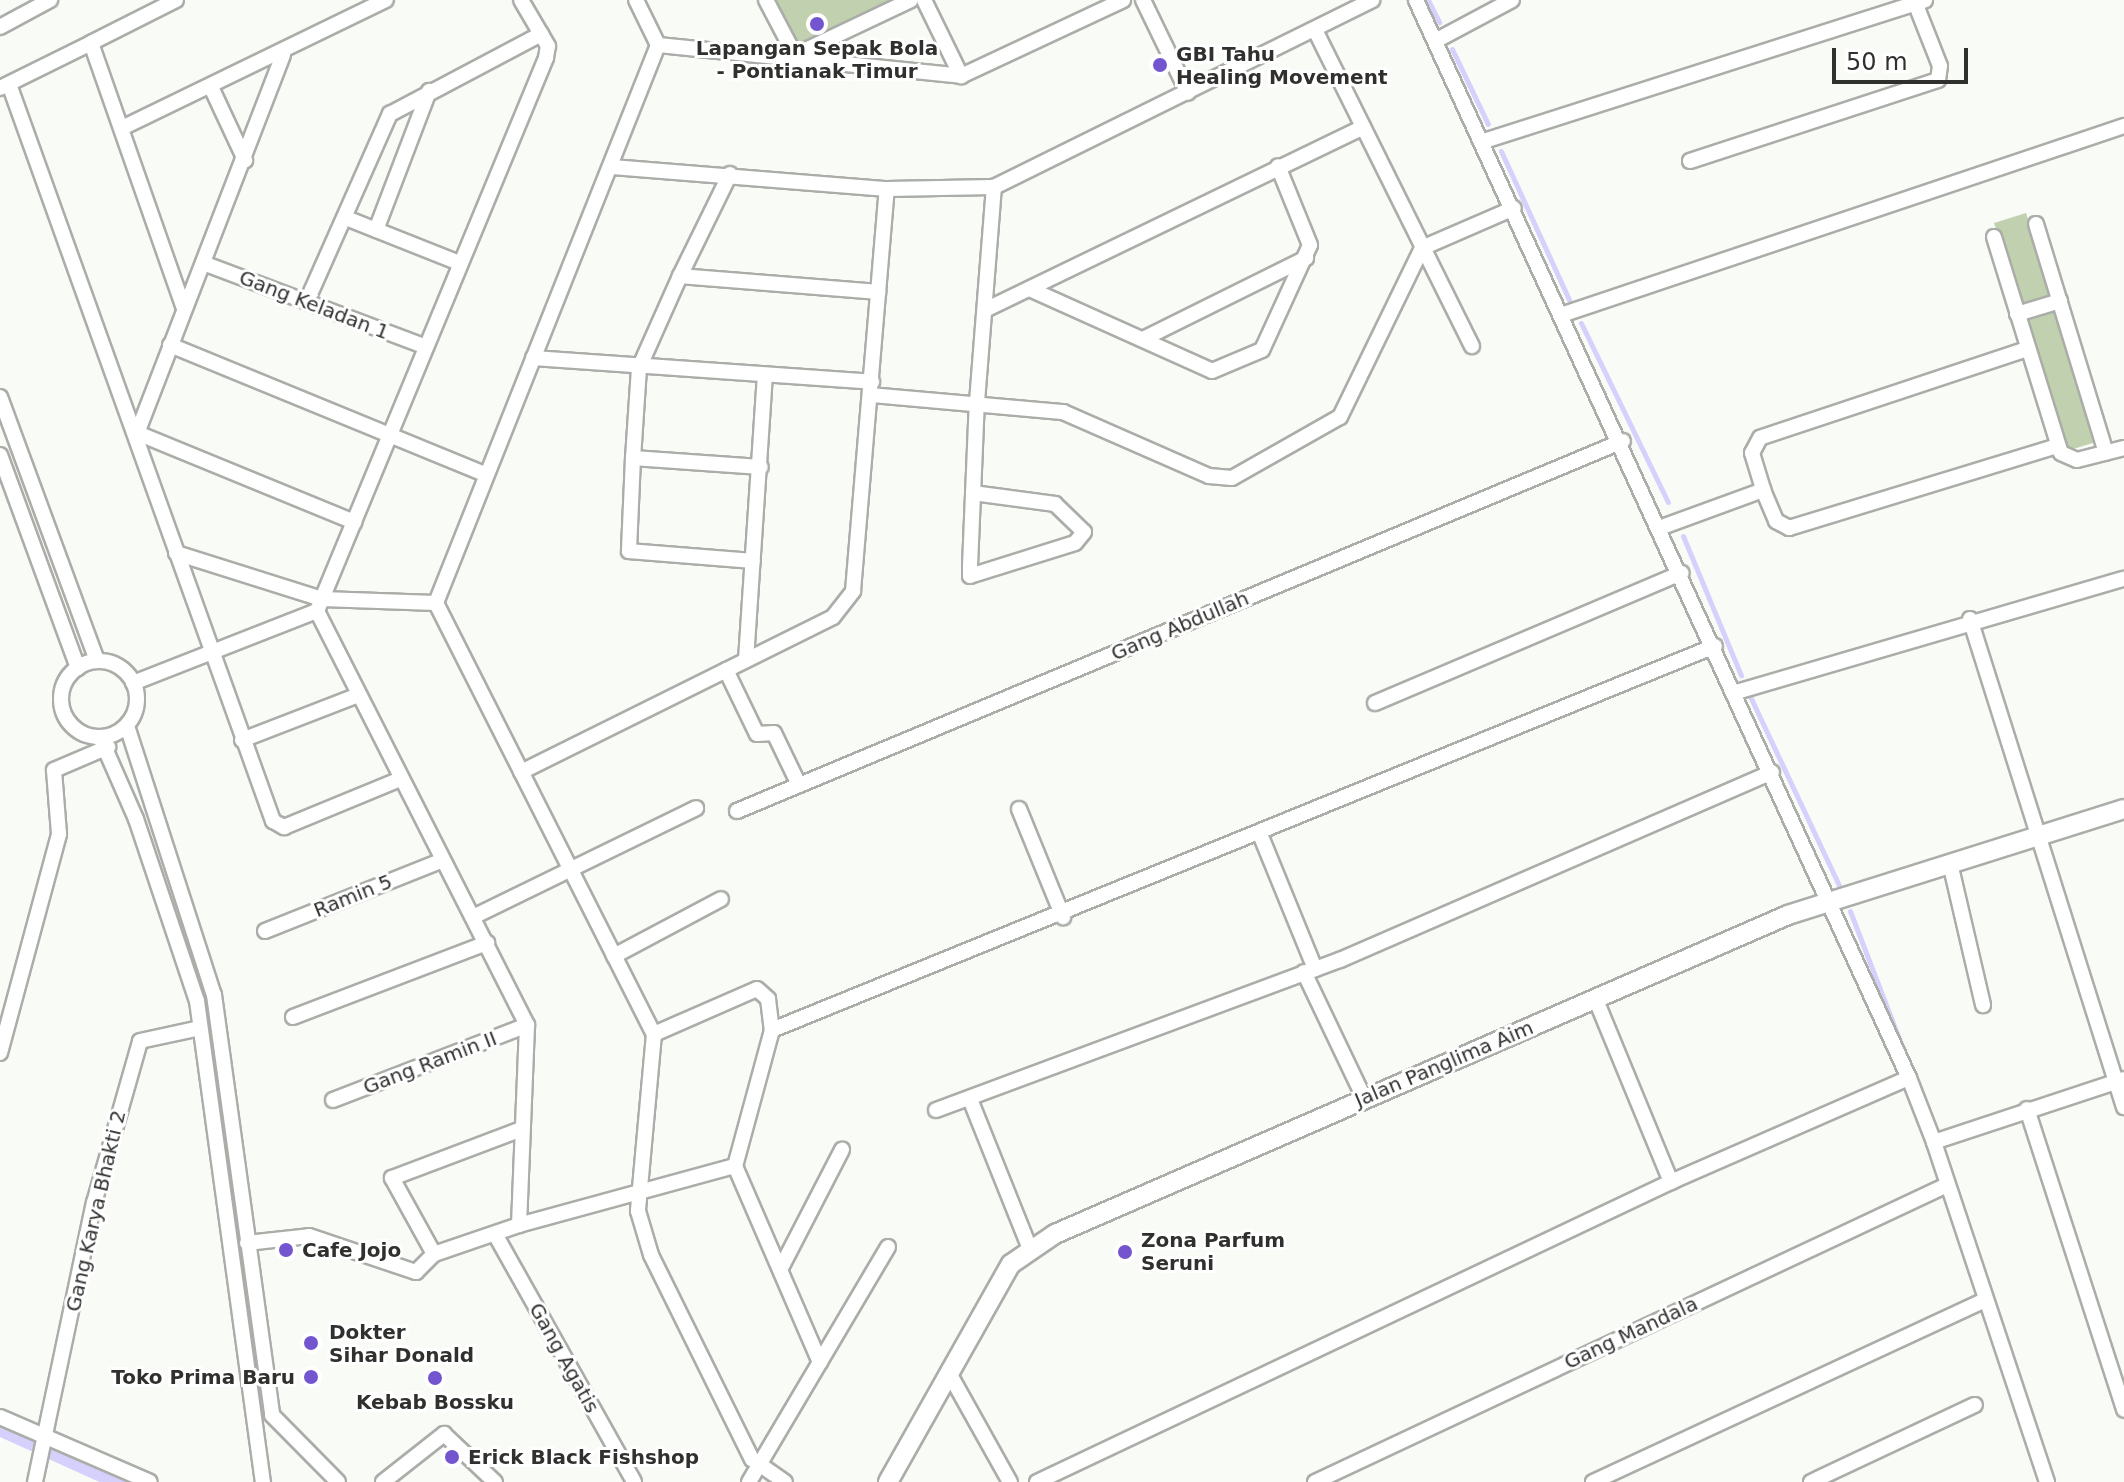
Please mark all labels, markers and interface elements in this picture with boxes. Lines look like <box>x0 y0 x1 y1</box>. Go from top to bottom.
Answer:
marker: Lapangan Sepak Bola - Pontianak Timur <box>808 15 826 33</box>
scale bar <box>1836 32 1972 82</box>
place label: Lapangan Sepak Bola - Pontianak Timur <box>696 36 938 83</box>
place label: GBI Tahu Healing Movement <box>1176 42 1387 89</box>
text: 50 m <box>1846 48 1908 76</box>
marker: GBI Tahu Healing Movement <box>1151 56 1169 74</box>
street label: Gang Keladan 1 <box>236 265 392 345</box>
street label: Gang Abdullah <box>1108 586 1252 666</box>
street label: Ramin 5 <box>310 869 396 923</box>
street label: Jalan Panglima Aim <box>1351 1015 1537 1113</box>
street label: Gang Ramin II <box>360 1027 500 1099</box>
street label: Gang Karya Bhakti 2 <box>61 1108 131 1314</box>
place label: Zona Parfum Seruni <box>1141 1228 1285 1275</box>
place label: Cafe Jojo <box>302 1238 401 1262</box>
marker: Cafe Jojo <box>277 1241 295 1259</box>
marker: Zona Parfum Seruni <box>1116 1243 1134 1261</box>
street label: Gang Mandala <box>1560 1292 1702 1374</box>
street label: Gang Agatis <box>524 1299 604 1417</box>
place label: Dokter Sihar Donald <box>329 1320 474 1367</box>
marker: Dokter Sihar Donald <box>300 1332 322 1354</box>
place label: Toko Prima Baru <box>111 1365 295 1389</box>
marker: Toko Prima Baru <box>302 1368 320 1386</box>
marker: Kebab Bossku <box>426 1369 444 1387</box>
place label: Kebab Bossku <box>356 1390 514 1414</box>
place label: Erick Black Fishshop <box>468 1445 699 1469</box>
marker: Erick Black Fishshop <box>443 1448 461 1466</box>

